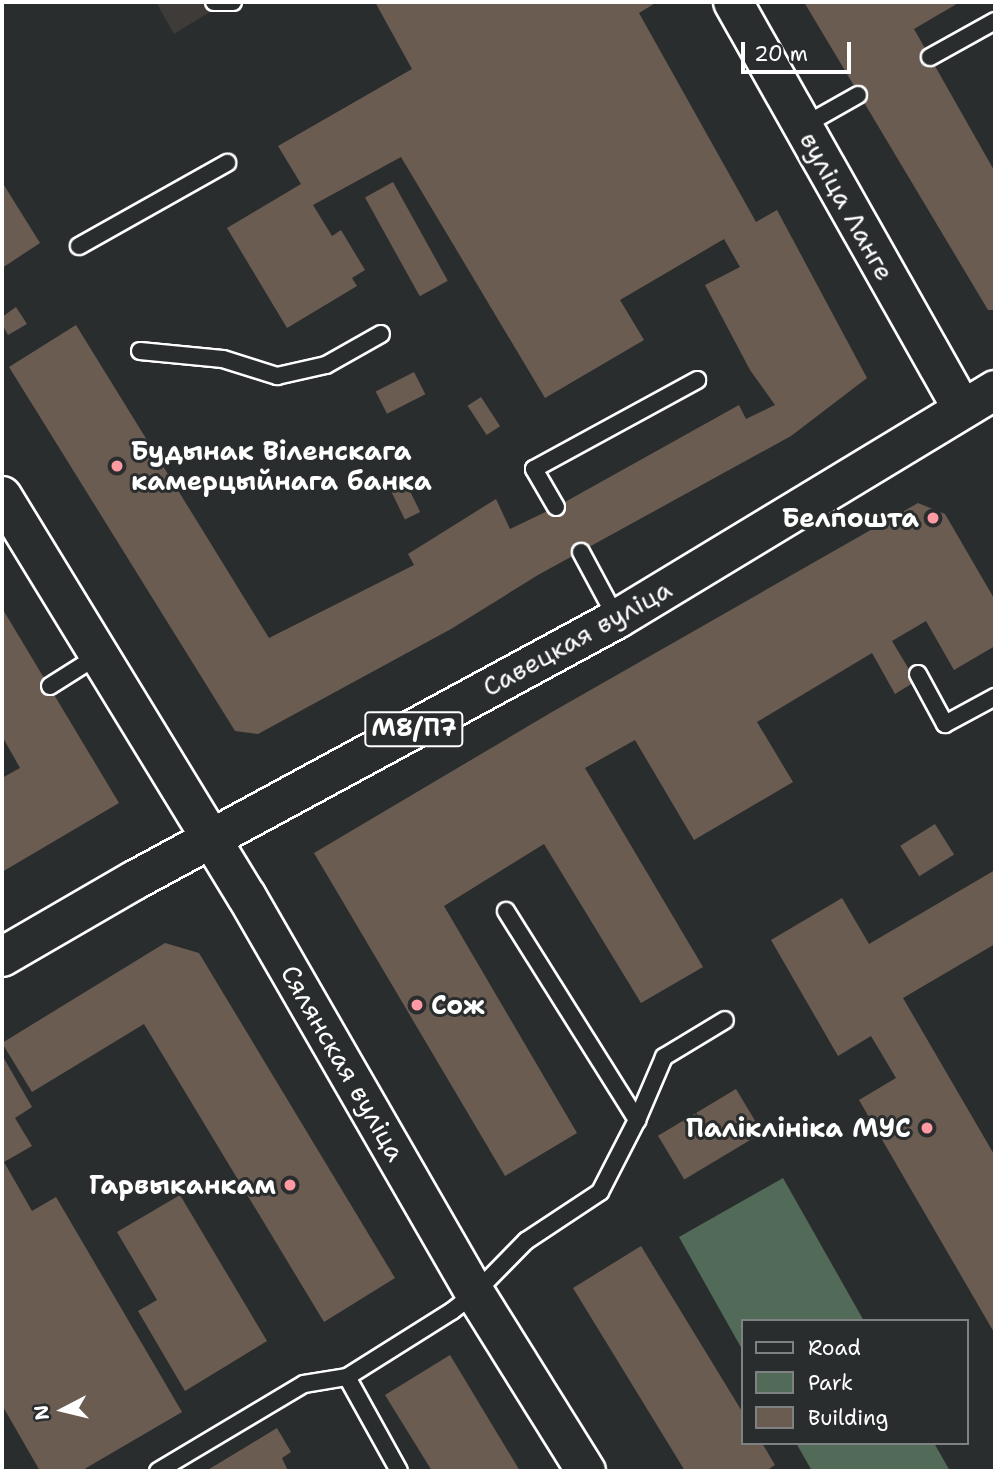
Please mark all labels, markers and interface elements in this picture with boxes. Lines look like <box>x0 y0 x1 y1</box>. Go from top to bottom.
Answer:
scale bar <box>745 28 855 72</box>
text: 20 m <box>754 40 808 68</box>
street label: вуліца Ланге <box>793 126 901 286</box>
place label: Будынак Віленскага камерцыйнага банка <box>131 435 432 496</box>
marker: Будынак Віленскага камерцыйнага банка <box>109 458 125 474</box>
place label: Белпошта <box>782 502 919 534</box>
marker: Белпошта <box>925 510 941 526</box>
street label: Савецкая вуліца <box>477 573 677 703</box>
road number: М8/П7 <box>363 708 465 750</box>
street label: Сялянская вуліца <box>274 959 412 1167</box>
place label: Сож <box>431 989 485 1021</box>
marker: Сож <box>409 997 425 1013</box>
place label: Паліклініка МУС <box>686 1112 911 1144</box>
marker: Паліклініка МУС <box>917 1118 937 1138</box>
place label: Гарвыканкам <box>89 1169 276 1201</box>
marker: Гарвыканкам <box>282 1177 298 1193</box>
legend <box>741 1319 969 1445</box>
text: Road <box>808 1334 861 1362</box>
text: Park <box>808 1369 853 1397</box>
north arrow <box>28 1375 98 1445</box>
text: N <box>28 1404 55 1422</box>
text: Building <box>808 1404 888 1432</box>

